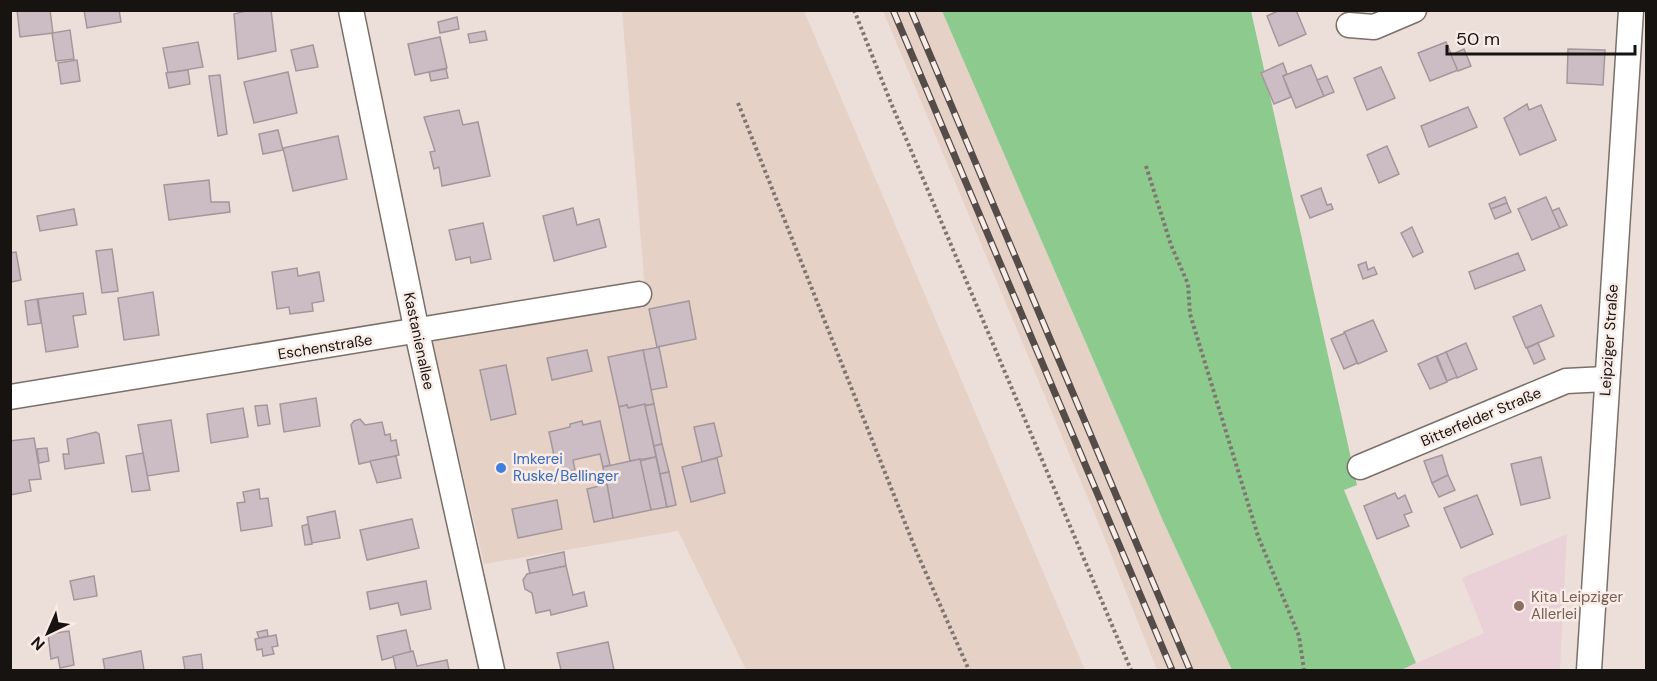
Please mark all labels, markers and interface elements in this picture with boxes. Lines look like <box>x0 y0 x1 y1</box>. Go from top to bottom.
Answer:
scale bar <box>1447 18 1634 56</box>
text: 50 m <box>1456 27 1500 51</box>
street label: Leipziger Straße <box>1595 283 1623 397</box>
street label: Kastanienallee <box>399 290 439 392</box>
street label: Eschenstraße <box>276 330 374 364</box>
street label: Bitterfelder Straße <box>1418 383 1544 451</box>
place label: Imkerei Ruske/Bellinger <box>513 449 619 486</box>
marker: Imkerei Ruske/Bellinger <box>494 461 508 475</box>
place label: Kita Leipziger Allerlei <box>1531 587 1624 624</box>
marker: Kita Leipziger Allerlei <box>1512 599 1526 613</box>
north arrow <box>18 603 78 663</box>
text: N <box>26 632 49 655</box>

